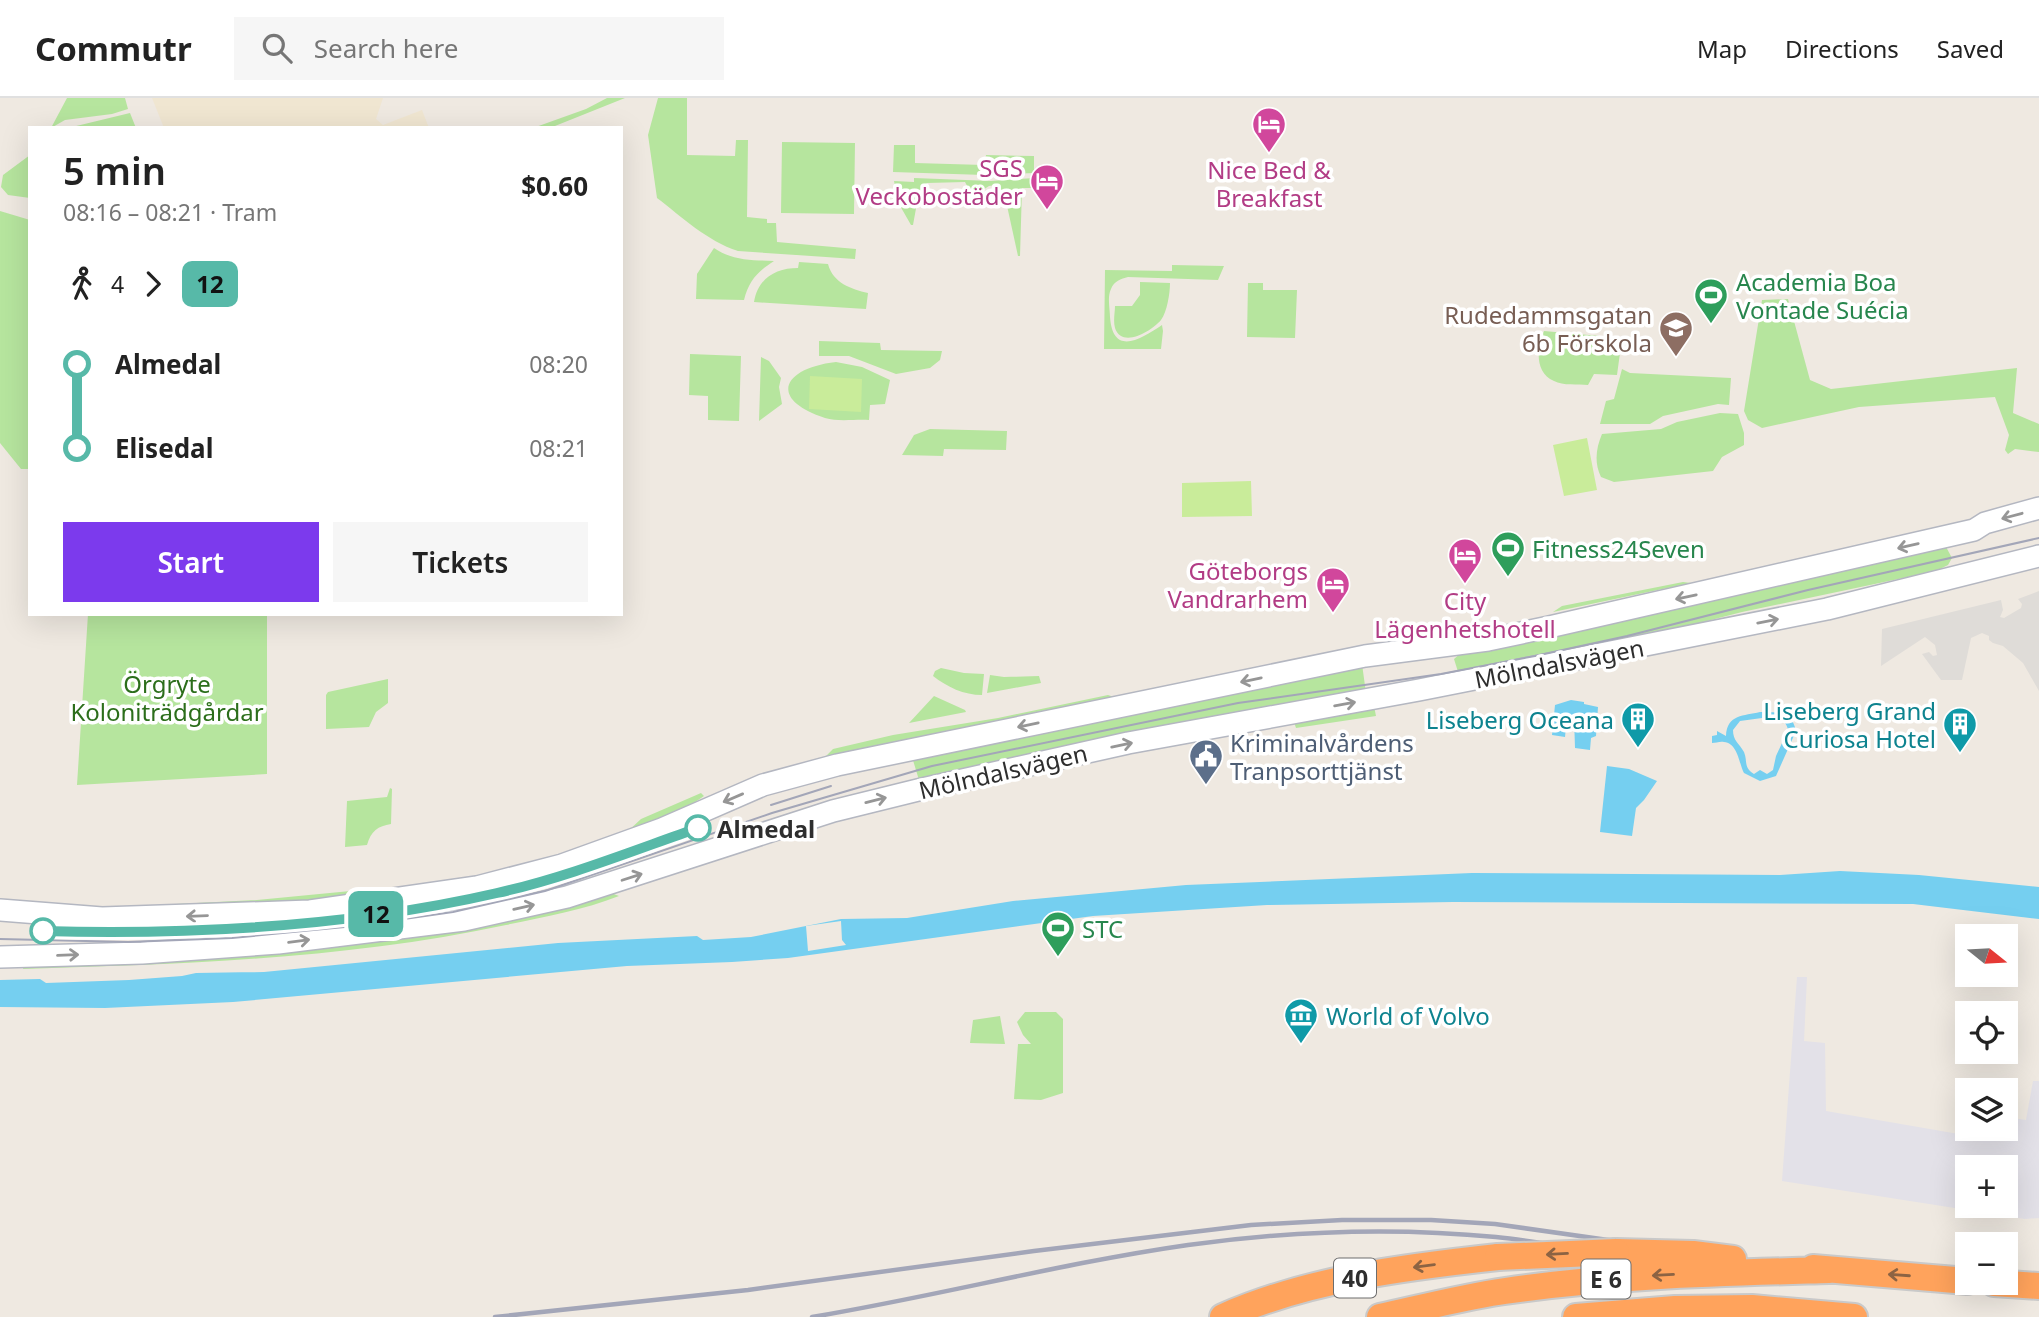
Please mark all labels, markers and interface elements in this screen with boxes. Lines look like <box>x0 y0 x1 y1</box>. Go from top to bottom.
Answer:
search box <box>234 17 724 80</box>
text: Commutr <box>35 26 192 71</box>
icon: search <box>258 29 296 67</box>
text: Search here <box>314 30 458 66</box>
text: Map <box>1697 32 1747 65</box>
text: Directions <box>1785 32 1899 65</box>
text: Saved <box>1937 32 2004 65</box>
hotel icon: Nice Bed & Breakfast <box>1250 105 1288 154</box>
text: 5 min <box>63 144 166 196</box>
place label: SGS Veckobostäder <box>856 151 1023 212</box>
place label: Nice Bed & Breakfast <box>1207 153 1331 214</box>
hotel icon: SGS Veckobostäder <box>1028 162 1066 211</box>
text: $0.60 <box>521 168 588 204</box>
text: 08:16 – 08:21 · Tram <box>63 196 277 228</box>
icon: walk <box>63 265 101 303</box>
icon: forward <box>134 265 172 303</box>
place label: Academia Boa Vontade Suécia <box>1736 265 1909 326</box>
text: 12 <box>196 267 224 300</box>
text: 4 <box>111 268 124 300</box>
sports icon: Academia Boa Vontade Suécia <box>1692 276 1730 325</box>
place label: Rudedammsgatan 6b Förskola <box>1444 298 1652 359</box>
school or university icon: Rudedammsgatan 6b Förskola <box>1657 309 1695 358</box>
text: Almedal <box>115 346 221 382</box>
text: 08:20 <box>529 348 588 380</box>
text: Elisedal <box>115 430 213 466</box>
text: 08:21 <box>529 432 588 464</box>
one-way arrow <box>2001 510 2023 523</box>
button: Start <box>63 522 319 602</box>
button: Tickets <box>333 522 588 602</box>
sports icon: Fitness24Seven <box>1489 529 1527 578</box>
place label: Fitness24Seven <box>1532 532 1705 565</box>
hotel icon: City Lägenhetshotell <box>1446 536 1484 585</box>
one-way arrow <box>1897 539 1920 553</box>
place label: Göteborgs Vandrarhem <box>1167 554 1308 615</box>
hotel icon: Göteborgs Vandrarhem <box>1314 565 1352 614</box>
place label: City Lägenhetshotell <box>1374 584 1556 645</box>
one-way arrow <box>1675 591 1698 604</box>
one-way arrow <box>1756 613 1779 627</box>
street label: Mölndalsvägen <box>1471 630 1647 696</box>
park label: Örgryte Koloniträdgårdar <box>70 667 264 728</box>
one-way arrow <box>1240 673 1263 687</box>
place label: Liseberg Grand Curiosa Hotel <box>1763 694 1936 755</box>
one-way arrow <box>1333 697 1356 710</box>
building icon: Liseberg Oceana <box>1619 700 1657 749</box>
place label: Liseberg Oceana <box>1426 703 1614 736</box>
building icon: Liseberg Grand Curiosa Hotel <box>1941 705 1979 754</box>
one-way arrow <box>1017 719 1040 733</box>
place label: Kriminalvårdens Tranpsorttjänst <box>1230 726 1414 787</box>
street label: Mölndalsvägen <box>915 736 1091 806</box>
one-way arrow <box>1110 737 1133 751</box>
public building icon: Kriminalvårdens Tranpsorttjänst <box>1187 737 1225 786</box>
one-way arrow <box>722 792 744 805</box>
one-way arrow <box>864 793 887 806</box>
place label: Almedal <box>717 812 815 845</box>
marker: Almedal <box>685 815 711 841</box>
one-way arrow <box>621 870 643 883</box>
line badge: 12 <box>344 891 408 937</box>
text: 12 <box>362 897 390 930</box>
one-way arrow <box>512 900 535 913</box>
sports icon: STC <box>1039 909 1077 958</box>
one-way arrow <box>185 910 208 923</box>
place label: STC <box>1082 912 1123 945</box>
unlabelled marker <box>30 918 56 944</box>
north arrow <box>1955 924 2018 987</box>
map controls <box>1955 924 2018 1295</box>
one-way arrow <box>287 934 310 947</box>
one-way arrow <box>56 948 79 962</box>
museum icon: World of Volvo <box>1282 996 1320 1045</box>
place label: World of Volvo <box>1326 999 1490 1032</box>
button: locate <box>1955 1001 2018 1064</box>
button: layers <box>1955 1078 2018 1141</box>
button: + <box>1955 1155 2018 1218</box>
button: − <box>1955 1232 2018 1295</box>
one-way arrow <box>1546 1247 1569 1260</box>
road number: 40 <box>1334 1259 1376 1298</box>
one-way arrow <box>1413 1260 1436 1273</box>
road number: E 6 <box>1582 1260 1630 1298</box>
one-way arrow <box>1652 1268 1675 1281</box>
one-way arrow <box>1888 1268 1911 1281</box>

